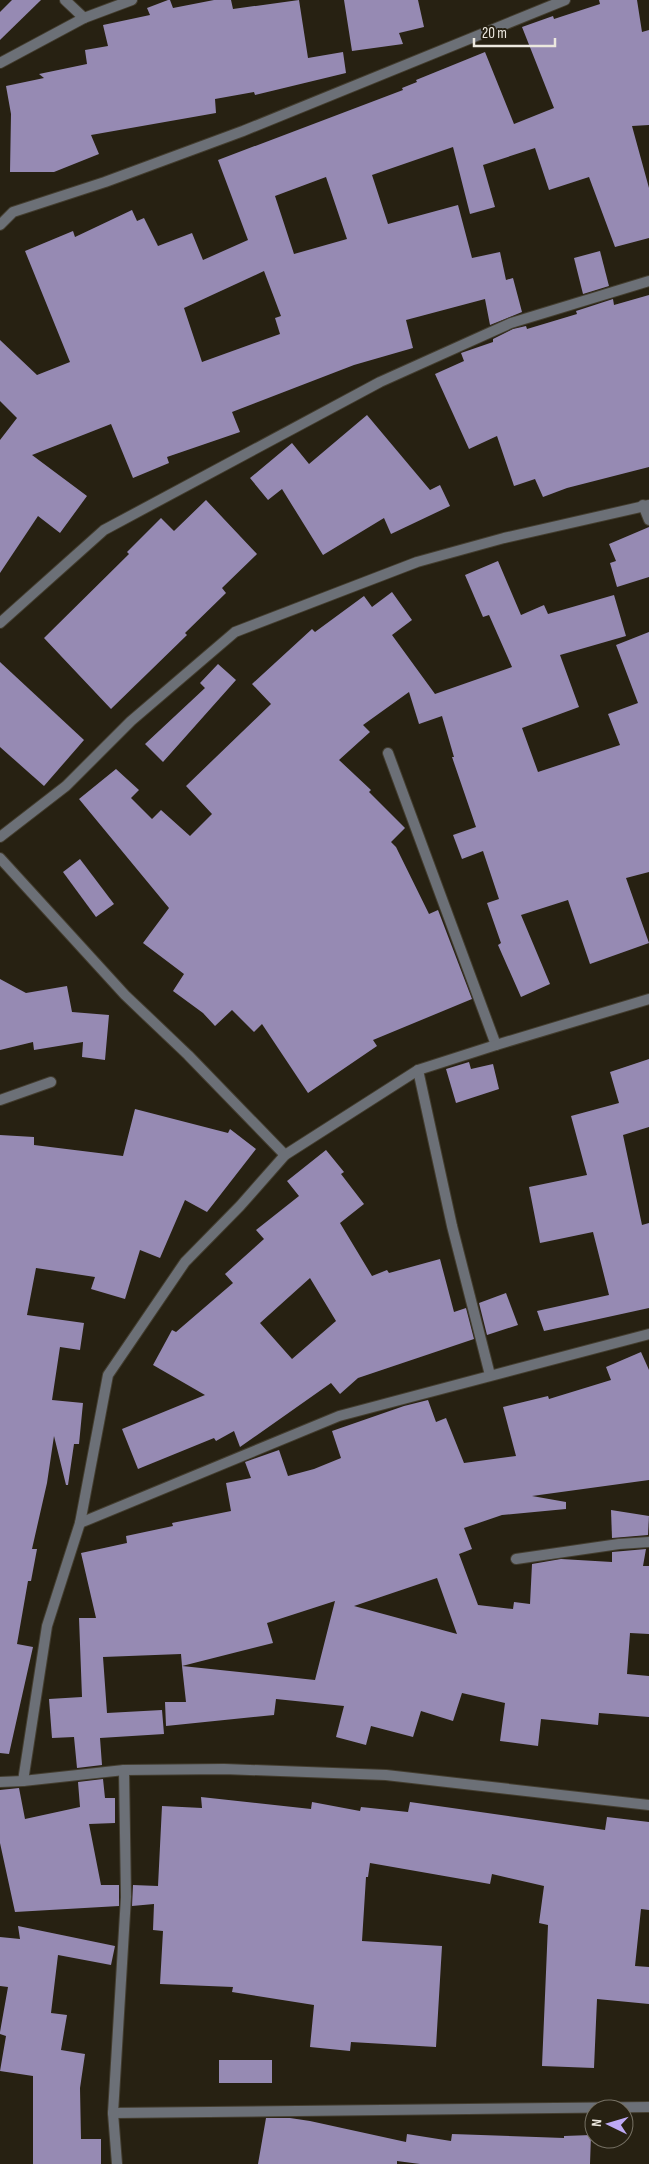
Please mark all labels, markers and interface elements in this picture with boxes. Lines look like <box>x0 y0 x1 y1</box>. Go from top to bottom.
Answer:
scale bar <box>474 15 555 47</box>
text: 20 m <box>482 24 507 43</box>
north arrow <box>584 2099 634 2149</box>
text: N <box>588 2118 605 2127</box>

